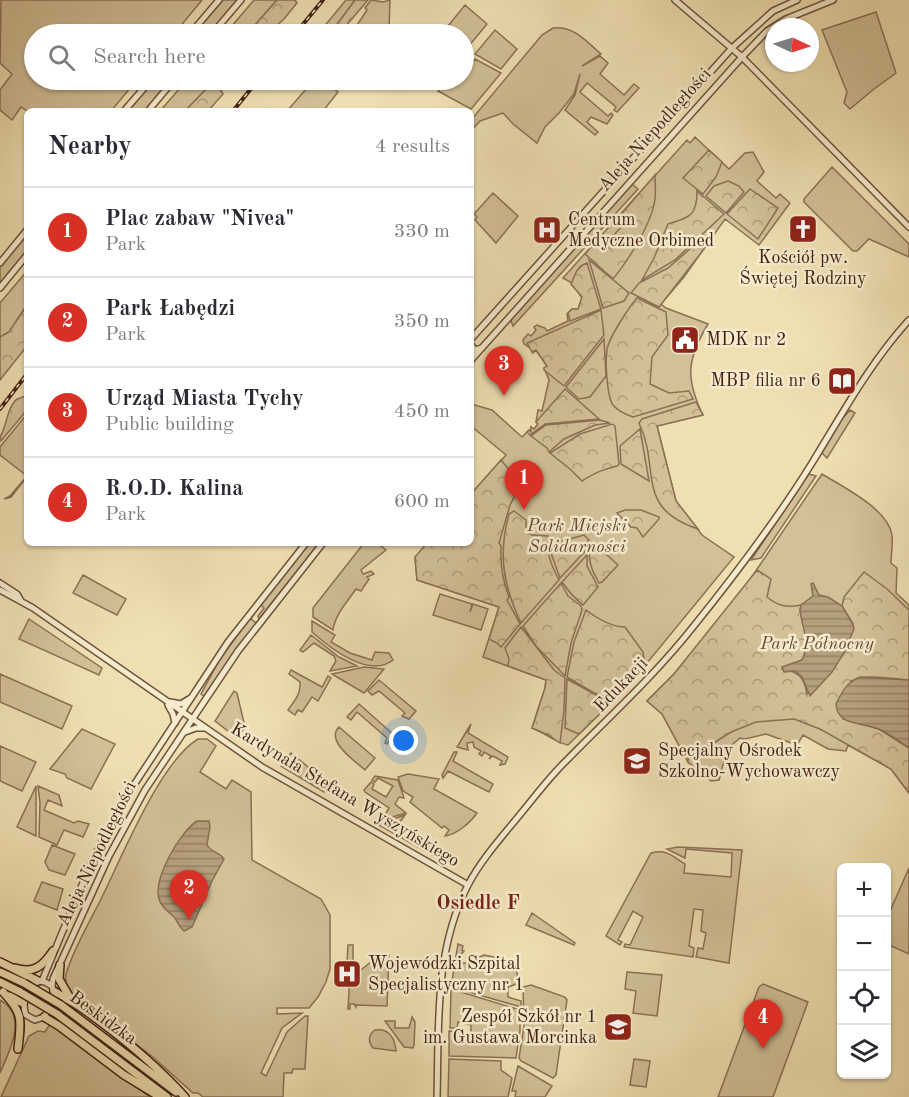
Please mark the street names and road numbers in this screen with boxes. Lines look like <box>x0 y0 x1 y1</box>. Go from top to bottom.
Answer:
street label: Aleja Niepodległości <box>595 65 715 195</box>
street label: Edukacji <box>591 654 651 716</box>
street label: Kardynała Stefana Wyszyńskiego <box>228 719 463 871</box>
street label: Aleja Niepodległości <box>54 779 140 929</box>
street label: Beskidzka <box>66 988 140 1048</box>

